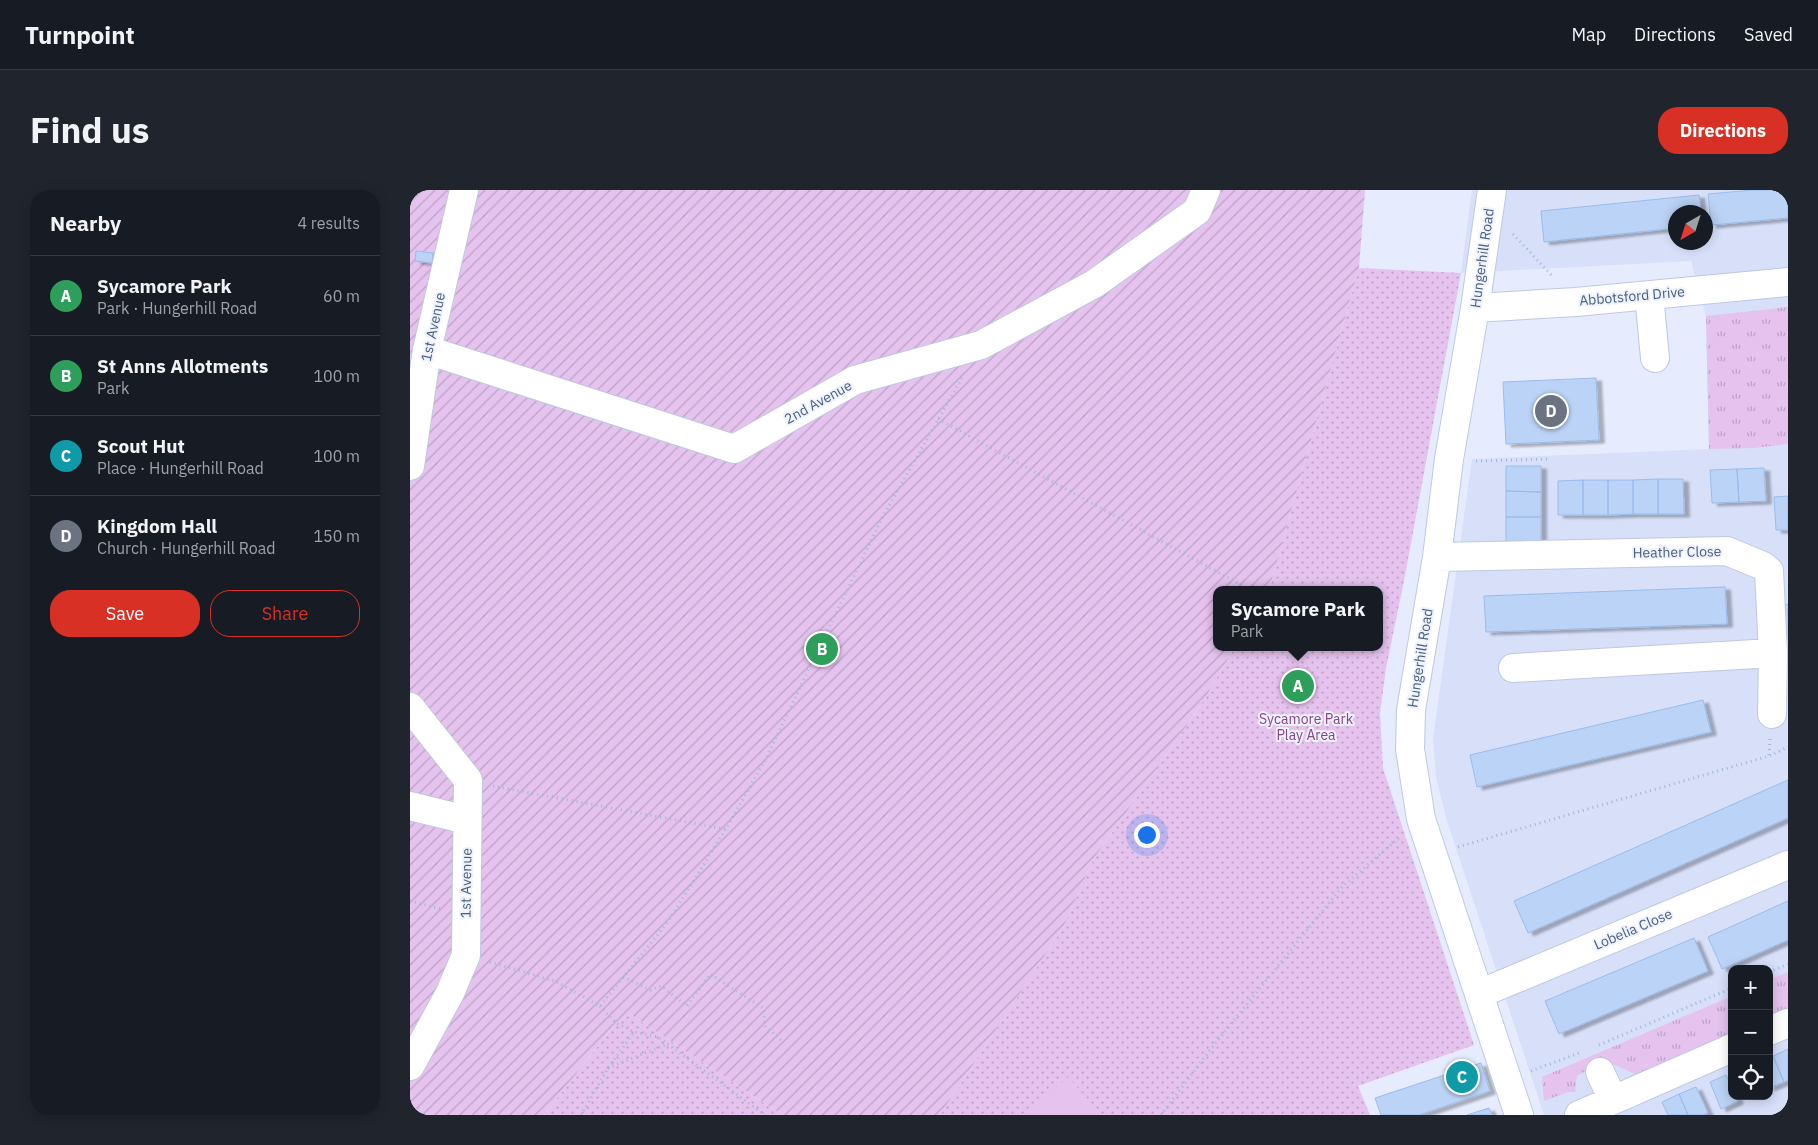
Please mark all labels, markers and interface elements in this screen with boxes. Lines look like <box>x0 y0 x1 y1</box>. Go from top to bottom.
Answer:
text: Turnpoint <box>25 19 135 51</box>
text: Map <box>1571 23 1606 46</box>
text: Directions <box>1634 23 1716 46</box>
text: Saved <box>1744 23 1793 46</box>
text: Find us <box>30 107 149 153</box>
button: Directions <box>1658 107 1788 154</box>
north arrow <box>1668 205 1713 250</box>
street label: Hungerhill Road <box>1466 207 1498 309</box>
text: Nearby <box>50 209 121 237</box>
text: 4 results <box>297 213 360 233</box>
text: Sycamore Park <box>97 274 232 298</box>
street label: Abbotsford Drive <box>1578 282 1686 310</box>
text: A <box>61 286 71 306</box>
text: 60 m <box>323 286 360 306</box>
street label: 1st Avenue <box>417 291 449 363</box>
text: Park · Hungerhill Road <box>97 298 257 318</box>
text: St Anns Allotments <box>97 354 268 378</box>
text: B <box>61 366 71 386</box>
text: 100 m <box>313 366 360 386</box>
street label: 2nd Avenue <box>781 376 855 428</box>
text: Park <box>97 378 129 398</box>
pin: D <box>1535 392 1567 430</box>
text: Scout Hut <box>97 434 185 458</box>
text: C <box>61 446 71 466</box>
text: 100 m <box>313 446 360 466</box>
text: Place · Hungerhill Road <box>97 458 264 478</box>
text: Kingdom Hall <box>97 514 217 538</box>
text: D <box>60 526 72 546</box>
text: 150 m <box>313 526 360 546</box>
text: Church · Hungerhill Road <box>97 538 276 558</box>
street label: Heather Close <box>1632 542 1722 562</box>
popup <box>1213 586 1383 651</box>
button: Save <box>50 590 200 637</box>
button: Share <box>210 590 360 637</box>
text: Sycamore Park <box>1231 597 1365 621</box>
street label: Hungerhill Road <box>1403 607 1437 709</box>
text: Park <box>1231 621 1263 641</box>
pin: B <box>806 630 838 668</box>
pin: A <box>1282 667 1314 705</box>
park label: Sycamore Park Play Area <box>1259 710 1354 744</box>
your location <box>1134 822 1160 848</box>
street label: 1st Avenue <box>456 847 476 918</box>
street label: Lobelia Close <box>1591 904 1675 954</box>
map controls <box>1728 965 1773 1100</box>
button: + <box>1728 965 1773 1010</box>
button: − <box>1728 1010 1773 1055</box>
button: locate <box>1728 1055 1773 1100</box>
pin: C <box>1446 1058 1478 1096</box>

